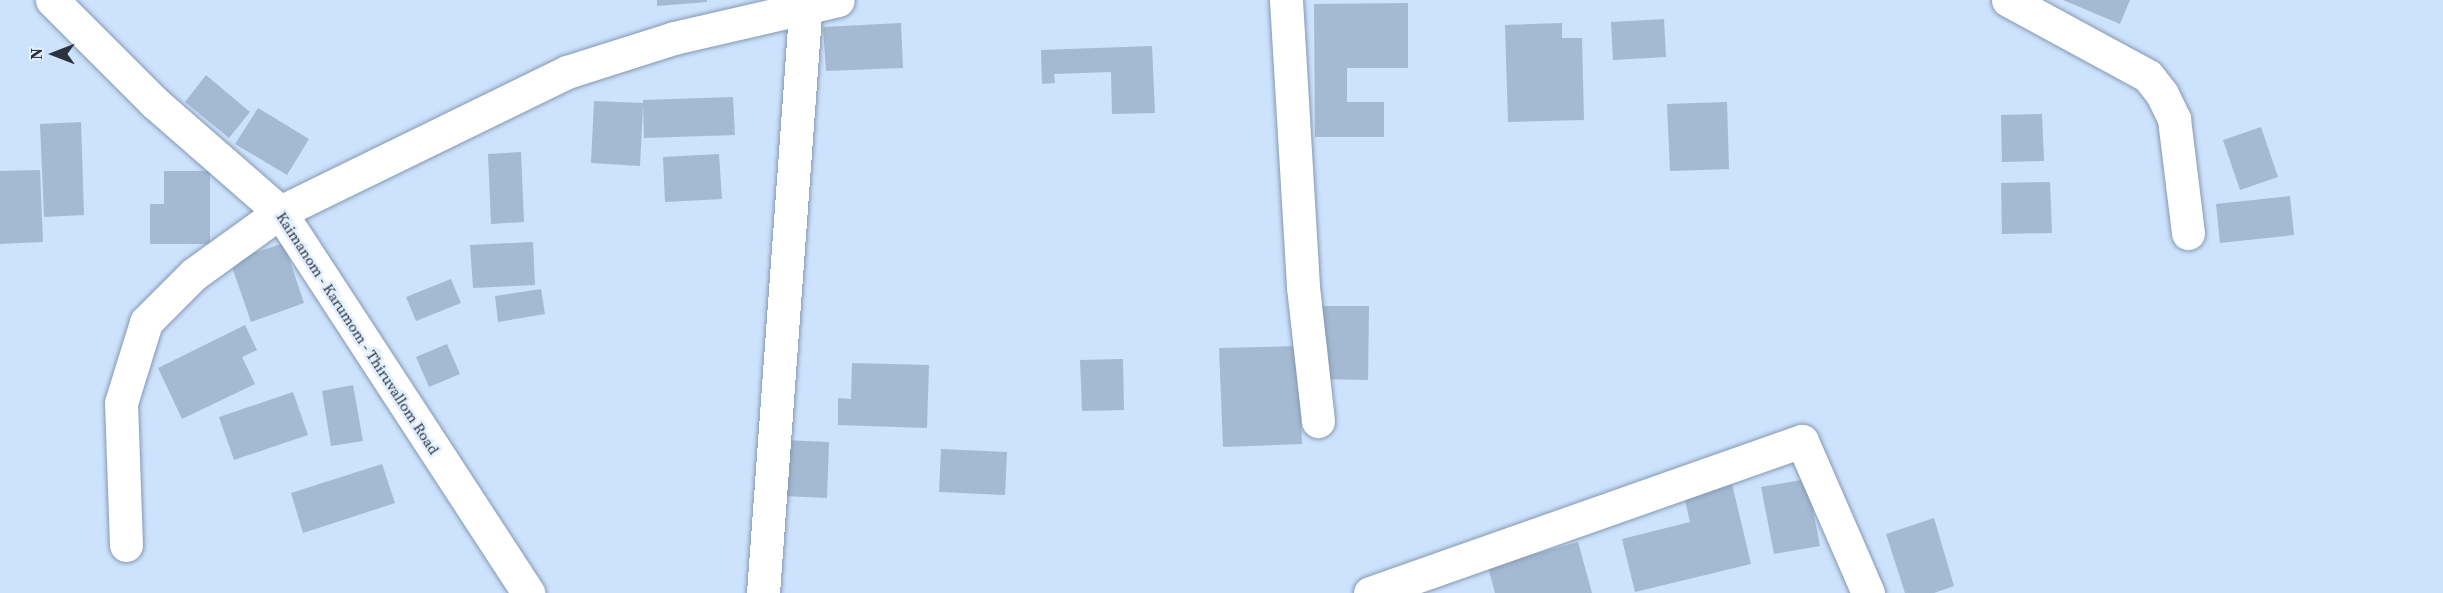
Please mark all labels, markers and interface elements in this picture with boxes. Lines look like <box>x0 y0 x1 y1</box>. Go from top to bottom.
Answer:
north arrow <box>24 24 84 84</box>
text: N <box>25 48 47 60</box>
street label: Kaimanom - Karumom - Thiruvallom Road <box>273 208 443 458</box>

